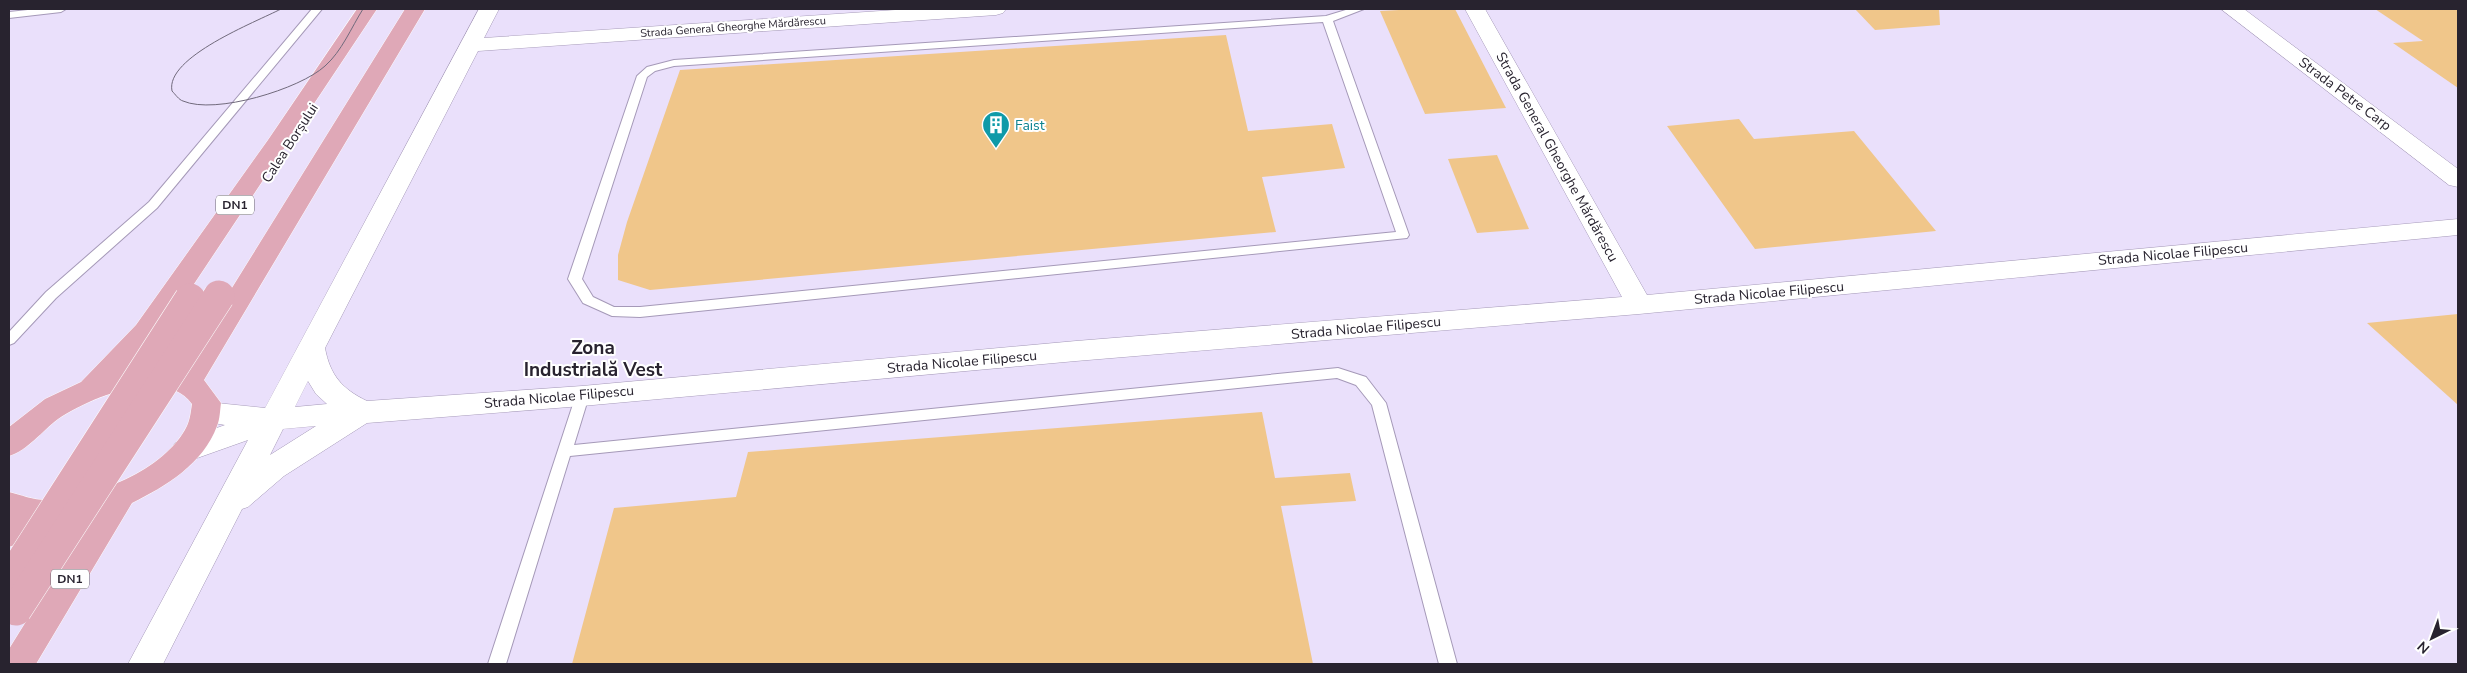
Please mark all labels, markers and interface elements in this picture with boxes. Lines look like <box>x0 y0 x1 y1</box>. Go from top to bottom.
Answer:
street label: Strada General Gheorghe Mărdărescu <box>640 13 826 41</box>
street label: Strada General Gheorghe Mărdărescu <box>1491 49 1623 265</box>
street label: Strada Petre Carp <box>2295 53 2395 135</box>
street label: Calea Borșului <box>257 100 323 186</box>
building icon: Faist <box>981 110 1011 149</box>
place label: Faist <box>1015 116 1045 135</box>
road number: DN1 <box>216 196 254 214</box>
street label: Strada Nicolae Filipescu <box>2097 238 2249 270</box>
street label: Strada Nicolae Filipescu <box>1693 277 1845 309</box>
street label: Strada Nicolae Filipescu <box>1290 312 1442 344</box>
district label: Zona Industrială Vest <box>524 335 663 383</box>
street label: Strada Nicolae Filipescu <box>886 346 1038 378</box>
street label: Strada Nicolae Filipescu <box>483 381 635 413</box>
road number: DN1 <box>51 570 89 588</box>
north arrow <box>2407 613 2457 663</box>
text: N <box>2413 637 2434 658</box>

